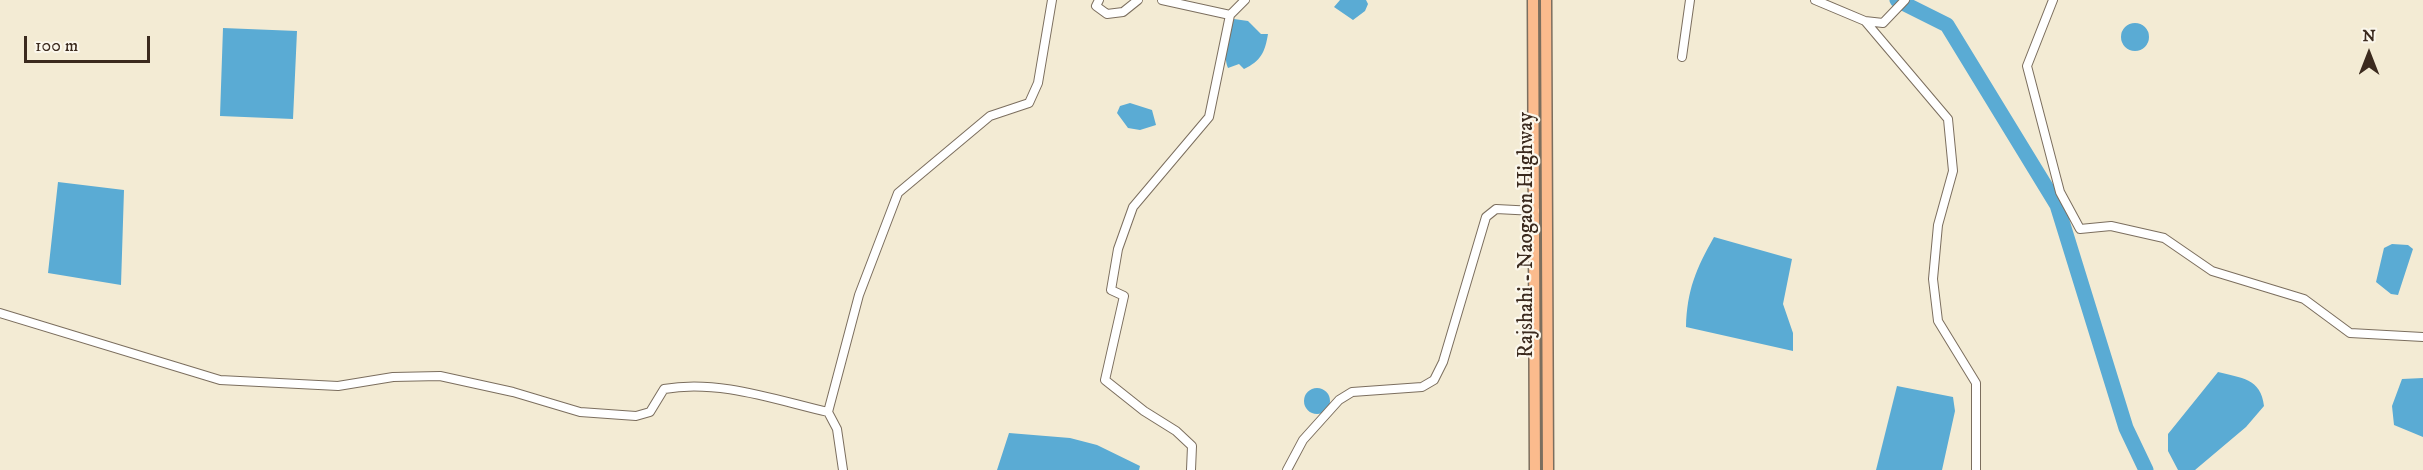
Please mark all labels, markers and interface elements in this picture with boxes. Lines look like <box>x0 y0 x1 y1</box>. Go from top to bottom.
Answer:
scale bar <box>27 24 153 62</box>
north arrow <box>2339 24 2399 84</box>
text: N <box>2362 26 2376 46</box>
text: 100 m <box>35 35 78 57</box>
street label: Rajshahi - Naogaon Highway <box>1515 112 1541 358</box>

